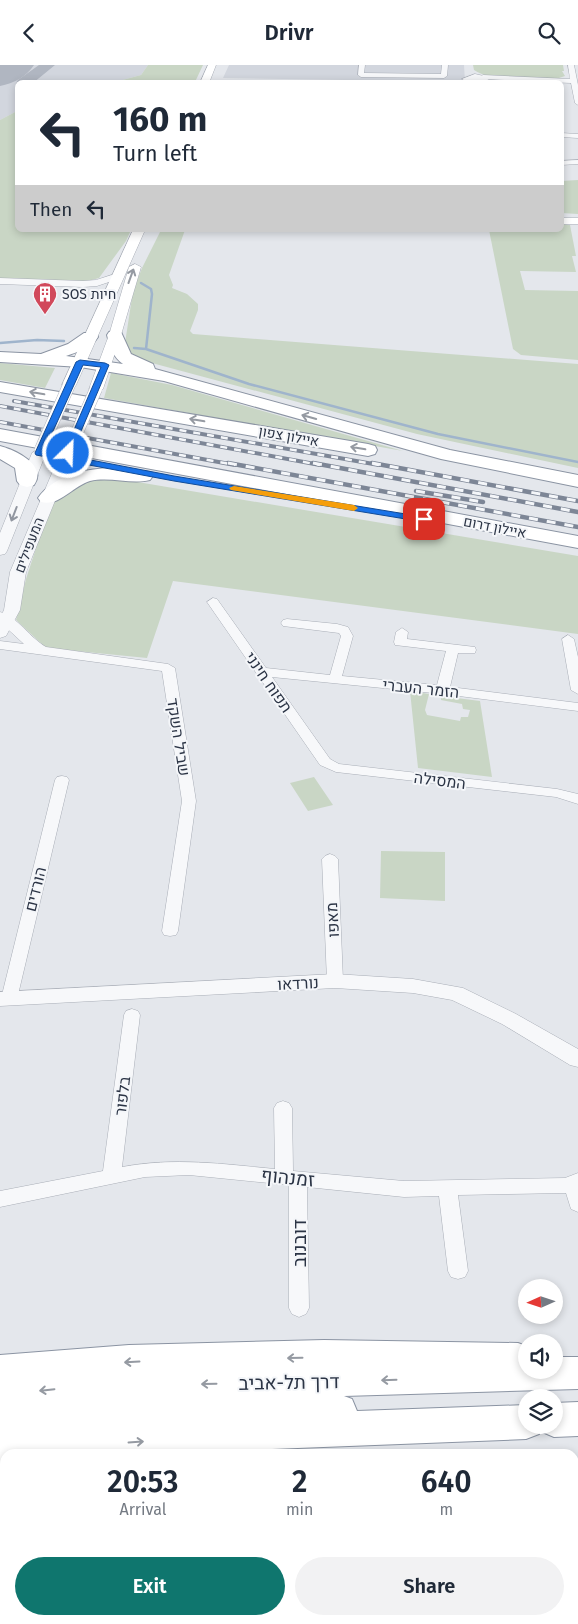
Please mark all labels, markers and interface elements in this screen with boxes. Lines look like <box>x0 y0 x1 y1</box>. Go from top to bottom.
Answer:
icon: back <box>15 19 43 47</box>
text: Drivr <box>264 19 314 46</box>
icon: search <box>535 19 563 47</box>
text: 160 m <box>113 98 207 140</box>
icon: left <box>30 100 95 165</box>
text: Turn left <box>113 140 197 167</box>
icon: left <box>82 195 110 223</box>
text: Then <box>30 198 72 221</box>
one-way arrow <box>127 268 137 284</box>
building icon: SOS חיות <box>32 281 58 315</box>
place label: SOS חיות <box>62 286 116 303</box>
one-way arrow <box>30 388 46 398</box>
one-way arrow <box>302 412 318 422</box>
one-way arrow <box>190 415 206 425</box>
street label: איילון צפון <box>257 423 320 450</box>
position arrow <box>41 426 93 478</box>
one-way arrow <box>350 442 366 452</box>
pin <box>403 498 445 540</box>
icon: arrive <box>410 505 438 533</box>
one-way arrow <box>9 506 18 521</box>
street label: איילון דרום <box>462 513 528 542</box>
street label: המעפילים <box>11 515 48 576</box>
street label: תפוח חינני <box>241 648 296 716</box>
street label: הזמר העברי <box>382 675 460 702</box>
street label: שביל השקד <box>163 697 194 777</box>
street label: המסילה <box>413 768 467 793</box>
street label: הורדים <box>21 865 50 913</box>
street label: מאפו <box>322 902 343 938</box>
street label: נורדאו <box>277 973 319 994</box>
street label: בלפור <box>111 1075 134 1117</box>
street label: זמנהוף <box>260 1163 316 1192</box>
street label: דובנוב <box>288 1219 311 1267</box>
north arrow <box>518 1279 562 1324</box>
map controls <box>518 1279 563 1434</box>
button: sound <box>518 1334 563 1379</box>
one-way arrow <box>287 1353 303 1363</box>
one-way arrow <box>124 1357 140 1366</box>
street label: דרך תל-אביב <box>238 1370 340 1395</box>
one-way arrow <box>382 1375 398 1384</box>
one-way arrow <box>202 1379 218 1389</box>
one-way arrow <box>39 1385 55 1395</box>
button: layers <box>518 1389 563 1434</box>
one-way arrow <box>127 1438 143 1447</box>
text: 20:53 <box>107 1464 179 1500</box>
text: 2 <box>292 1464 307 1500</box>
text: 640 <box>421 1464 472 1500</box>
text: Arrival <box>120 1500 166 1519</box>
text: min <box>286 1500 314 1519</box>
text: m <box>439 1500 453 1519</box>
button: Exit <box>15 1557 285 1615</box>
button: Share <box>295 1557 564 1615</box>

